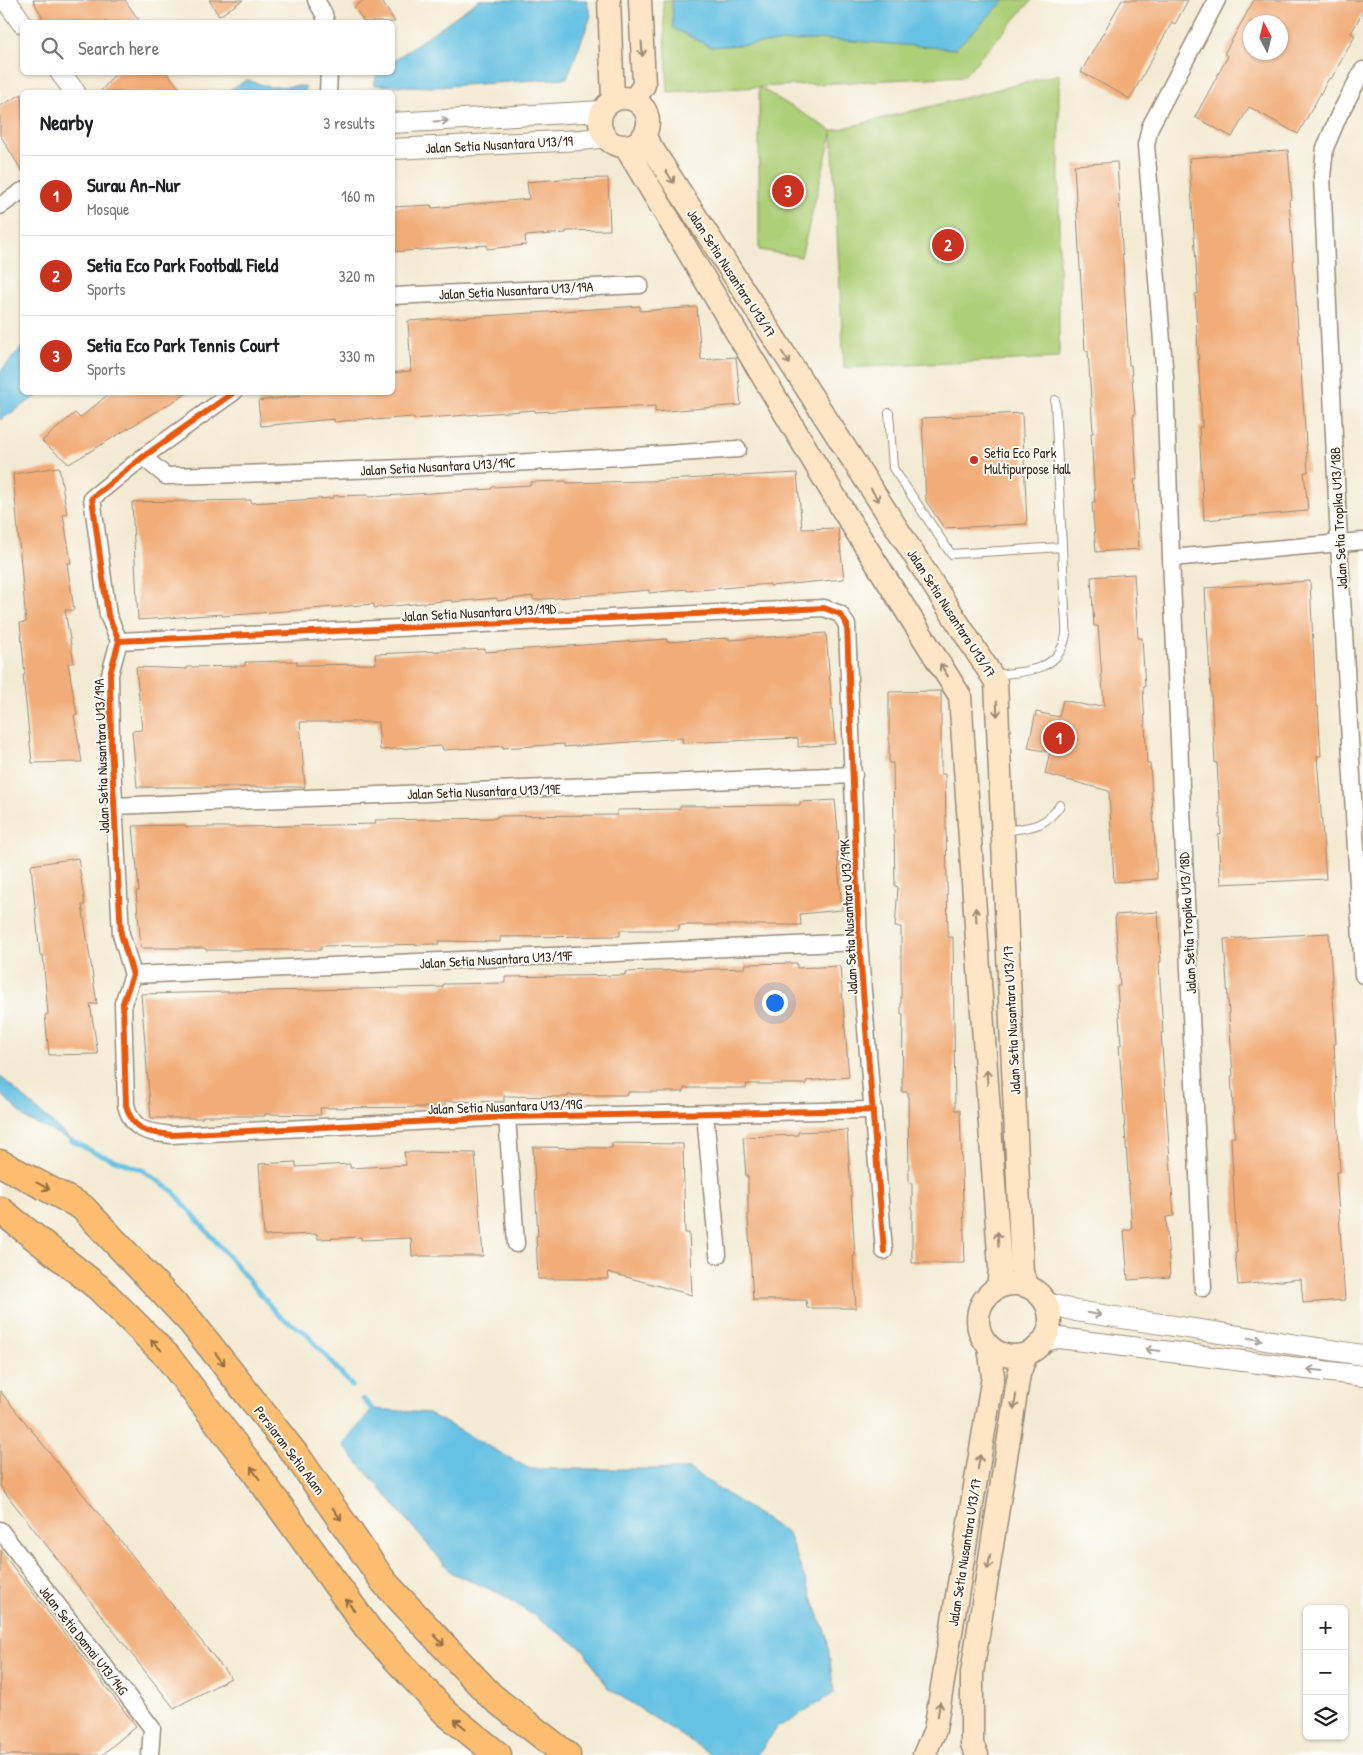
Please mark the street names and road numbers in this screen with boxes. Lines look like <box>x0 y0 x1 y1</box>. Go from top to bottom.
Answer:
street label: Jalan Setia Nusantara U13/19 <box>425 131 573 157</box>
street label: Jalan Setia Nusantara U13/17 <box>683 205 781 341</box>
street label: Jalan Setia Nusantara U13/19A <box>438 276 594 304</box>
street label: Jalan Setia Tropika U13/18B <box>1325 446 1352 590</box>
street label: Jalan Setia Nusantara U13/19C <box>360 452 517 480</box>
street label: Jalan Setia Nusantara U13/17 <box>903 545 1001 681</box>
street label: Jalan Setia Nusantara U13/19D <box>401 598 557 626</box>
street label: Jalan Setia Nusantara U13/19A <box>89 678 113 834</box>
street label: Jalan Setia Nusantara U13/19E <box>407 779 561 803</box>
street label: Jalan Setia Nusantara U13/19K <box>834 838 862 995</box>
street label: Jalan Setia Tropika U13/18D <box>1174 851 1201 994</box>
street label: Jalan Setia Nusantara U13/19F <box>419 945 574 972</box>
street label: Jalan Setia Nusantara U13/17 <box>998 945 1024 1095</box>
street label: Jalan Setia Nusantara U13/19G <box>427 1094 583 1118</box>
street label: Persiaran Setia Alam <box>250 1402 330 1498</box>
street label: Jalan Setia Nusantara U13/17 <box>943 1477 985 1627</box>
street label: Jalan Setia Damai U13/14G <box>35 1582 133 1699</box>

